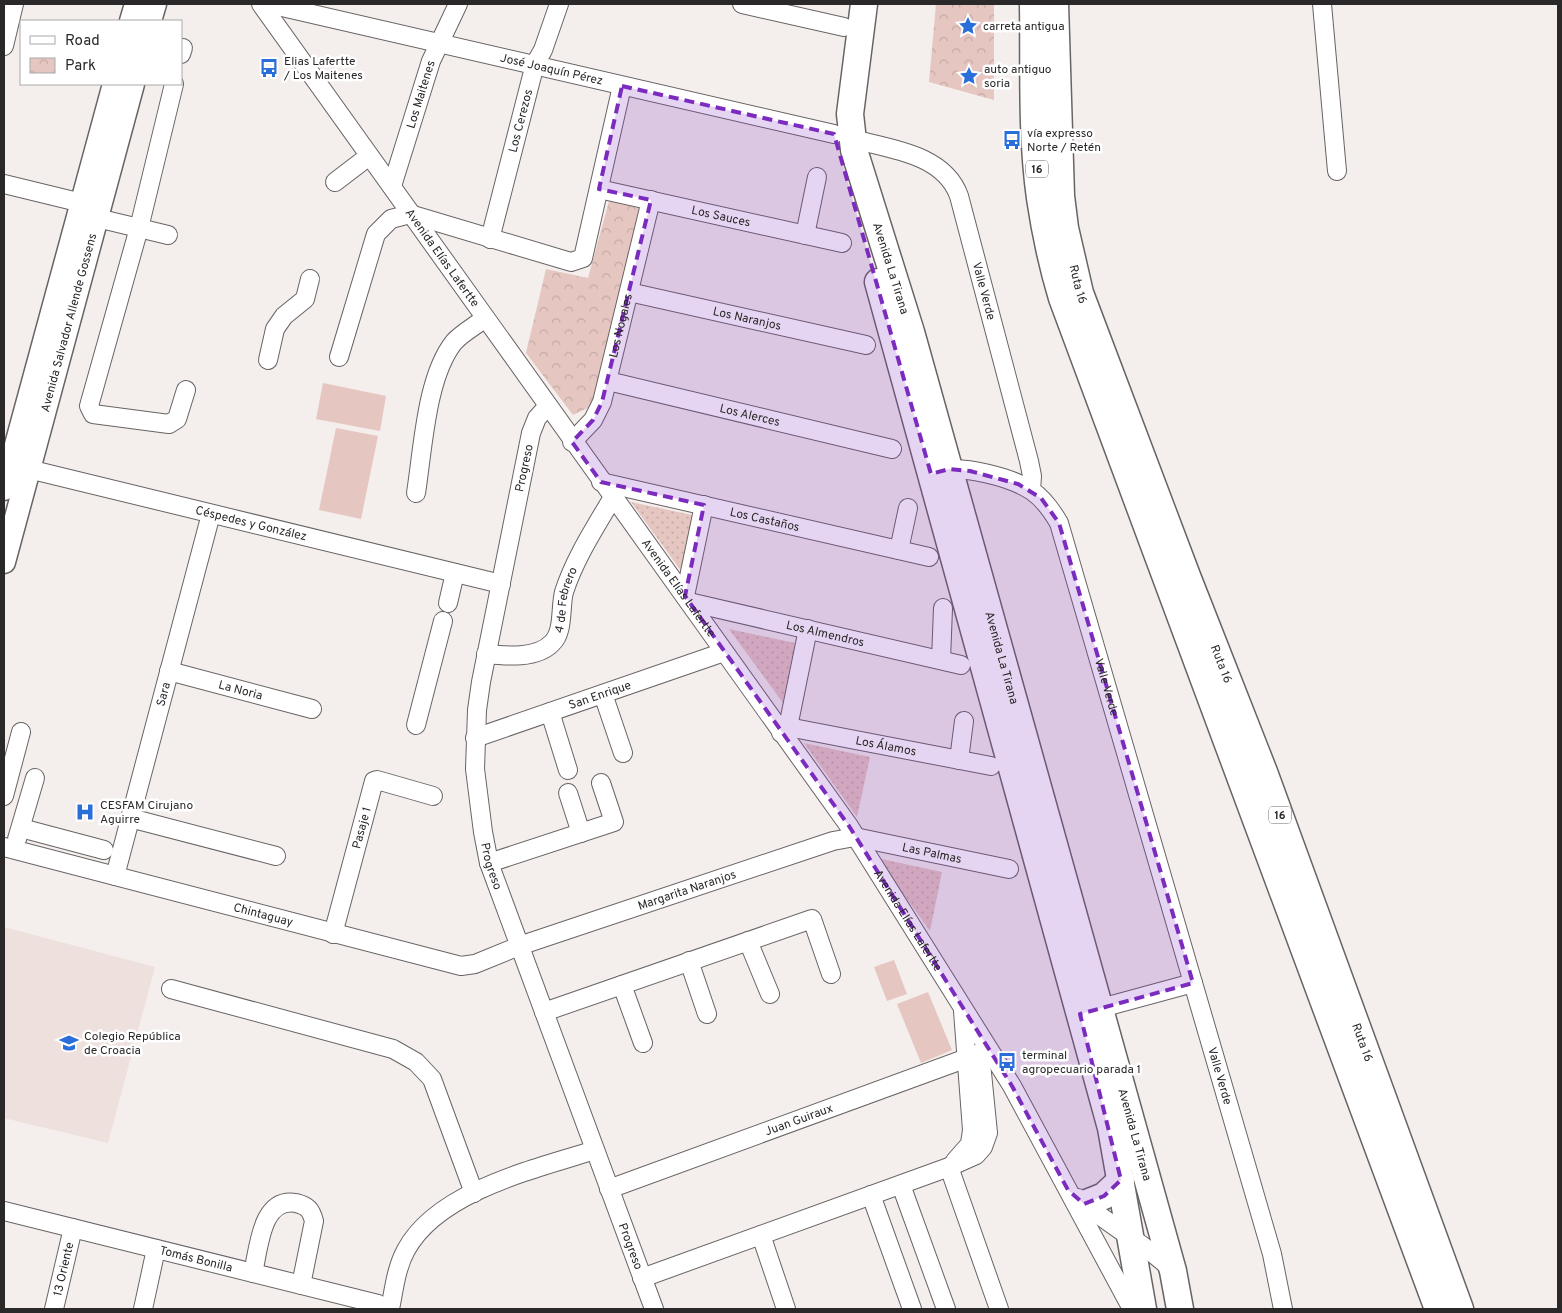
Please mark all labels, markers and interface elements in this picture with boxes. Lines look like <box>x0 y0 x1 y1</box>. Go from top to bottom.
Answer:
place icon: carreta antigua <box>957 15 979 37</box>
place label: carreta antigua <box>983 19 1065 35</box>
legend <box>20 20 182 85</box>
text: Road <box>65 32 100 51</box>
street label: José Joaquín Pérez <box>498 50 604 90</box>
place label: Elias Lafertte / Los Maitenes <box>283 54 363 84</box>
text: Park <box>65 57 96 76</box>
bus stop icon: Elias Lafertte / Los Maitenes <box>258 57 280 79</box>
street label: Los Maitenes <box>403 59 440 131</box>
place label: auto antiguo soria <box>984 62 1052 92</box>
place icon: auto antiguo soria <box>958 65 980 87</box>
street label: Los Cerezos <box>506 88 537 155</box>
place label: vía expresso Norte / Retén <box>1027 126 1101 156</box>
bus stop icon: vía expresso Norte / Retén <box>1001 129 1023 151</box>
road number: 16 <box>1026 160 1048 178</box>
street label: Los Sauces <box>690 203 752 231</box>
street label: Avenida Elías Lafertte <box>401 206 482 311</box>
street label: Avenida La Tirana <box>868 221 912 316</box>
street label: Avenida Salvador Allende Gossens <box>38 232 101 414</box>
street label: Valle Verde <box>968 261 998 322</box>
street label: Ruta 16 <box>1065 263 1090 306</box>
street label: Los Nogales <box>606 292 637 360</box>
street label: Los Naranjos <box>711 304 783 335</box>
street label: Los Alerces <box>718 401 782 431</box>
street label: Progreso <box>512 443 538 494</box>
street label: Céspedes y González <box>194 503 308 545</box>
street label: Los Castaños <box>728 505 801 536</box>
street label: Avenida Elías Lafertte <box>637 536 719 641</box>
street label: 4 de Febrero <box>552 564 582 635</box>
street label: Avenida La Tirana <box>980 610 1021 706</box>
street label: Los Almendros <box>784 618 866 651</box>
street label: Ruta 16 <box>1206 643 1235 686</box>
street label: Valle Verde <box>1090 657 1122 718</box>
street label: La Noria <box>216 677 264 704</box>
street label: San Enrique <box>567 678 633 714</box>
street label: Sara <box>153 681 175 708</box>
street label: Los Álamos <box>854 733 918 760</box>
place label: CESFAM Cirujano Aguirre <box>100 798 193 828</box>
hospital icon: CESFAM Cirujano Aguirre <box>74 801 96 823</box>
street label: Pasaje 1 <box>349 805 376 851</box>
road number: 16 <box>1269 806 1291 824</box>
street label: Las Palmas <box>901 840 963 868</box>
street label: Progreso <box>476 841 505 893</box>
street label: Margarita Naranjos <box>636 867 738 915</box>
street label: Avenida Elías Lafertte <box>869 867 945 975</box>
street label: Chintaguay <box>231 900 295 931</box>
street label: Ruta 16 <box>1347 1021 1376 1064</box>
place label: Colegio República de Croacia <box>84 1029 181 1059</box>
school or university icon: Colegio República de Croacia <box>58 1032 80 1054</box>
street label: Valle Verde <box>1203 1045 1235 1107</box>
place label: terminal agropecuario parada 1 <box>1022 1048 1141 1078</box>
bus stop icon: terminal agropecuario parada 1 <box>996 1051 1018 1073</box>
street label: Avenida La Tirana <box>1113 1087 1154 1183</box>
street label: Juan Guiraux <box>763 1101 835 1140</box>
street label: Progreso <box>614 1221 646 1272</box>
street label: 13 Oriente <box>50 1241 78 1298</box>
street label: Tomás Bonilla <box>158 1243 234 1277</box>

